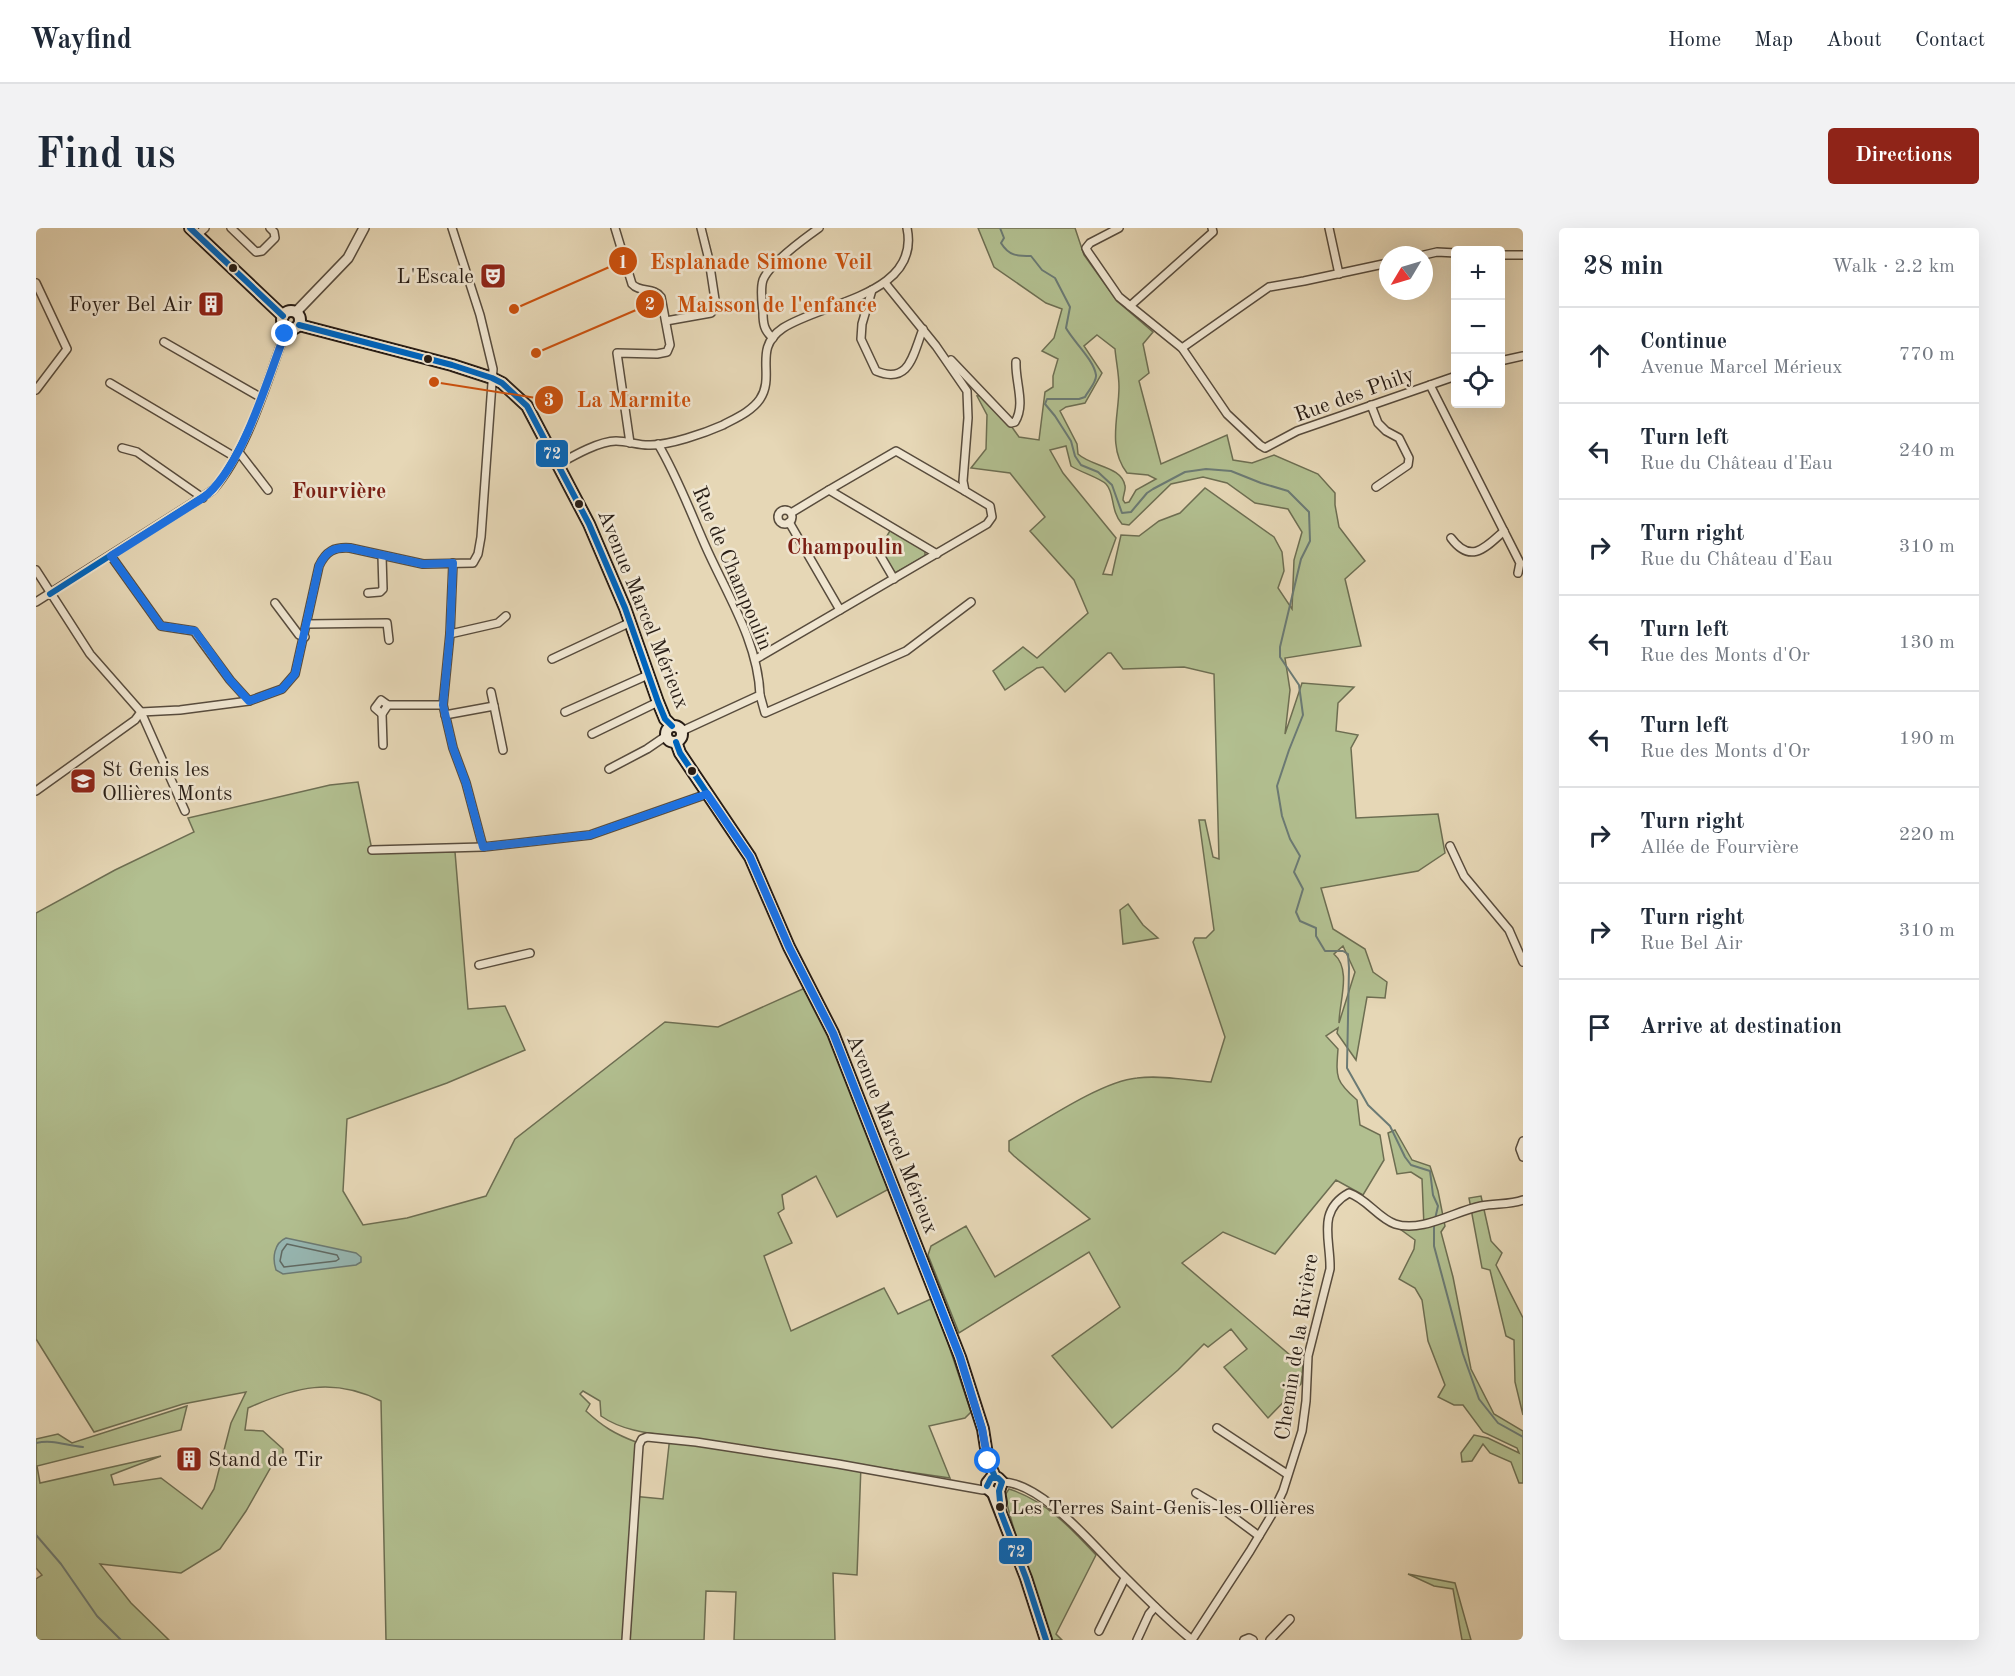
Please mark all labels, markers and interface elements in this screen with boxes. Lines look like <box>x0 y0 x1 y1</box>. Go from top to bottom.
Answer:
text: Wayfind <box>30 27 132 55</box>
text: Home <box>1668 30 1721 51</box>
text: Map <box>1754 30 1793 51</box>
text: About <box>1826 30 1882 51</box>
text: Contact <box>1915 30 1985 51</box>
button: Directions <box>1828 128 1979 184</box>
text: Find us <box>36 135 175 177</box>
callout: Esplanade Simone Veil <box>608 241 885 281</box>
north arrow <box>1379 246 1433 300</box>
map controls <box>1451 246 1505 408</box>
button: + <box>1451 246 1505 300</box>
text: Esplanade Simone Veil <box>650 252 872 274</box>
text: 1 <box>618 254 628 272</box>
text: 28 min <box>1583 254 1663 280</box>
text: Walk · 2.2 km <box>1832 257 1955 277</box>
theatre icon: L'Escale <box>478 261 508 291</box>
unlabelled marker <box>227 262 239 274</box>
place label: L'Escale <box>396 267 474 288</box>
callout: Maisson de l'enfance <box>635 284 889 324</box>
building icon: Foyer Bel Air <box>196 289 226 319</box>
place label: Foyer Bel Air <box>69 295 192 316</box>
text: Maisson de l'enfance <box>677 295 877 317</box>
text: 2 <box>645 296 655 314</box>
button: − <box>1451 300 1505 354</box>
route end <box>271 320 297 346</box>
text: Continue <box>1640 331 1727 353</box>
icon: ahead <box>1583 339 1616 372</box>
text: 770 m <box>1899 345 1955 365</box>
unlabelled marker <box>422 353 434 365</box>
button: locate <box>1451 354 1505 408</box>
text: Avenue Marcel Mérieux <box>1640 358 1843 378</box>
street label: Rue des Phily <box>1292 364 1417 427</box>
callout: La Marmite <box>534 380 703 420</box>
text: La Marmite <box>577 390 691 412</box>
text: 3 <box>544 392 554 410</box>
text: Turn left <box>1640 427 1729 449</box>
icon: left <box>1583 435 1616 468</box>
line badge: 72 <box>535 439 569 468</box>
text: 240 m <box>1899 441 1955 461</box>
text: 72 <box>543 447 561 463</box>
text: Rue du Château d'Eau <box>1640 454 1833 474</box>
district label: Fourvière <box>292 481 387 503</box>
street label: Rue de Champoulin <box>688 483 776 654</box>
unlabelled marker <box>573 498 585 510</box>
street label: Avenue Marcel Mérieux <box>593 507 692 712</box>
text: Turn right <box>1640 523 1744 545</box>
icon: right <box>1583 531 1616 564</box>
district label: Champoulin <box>787 537 903 559</box>
text: 310 m <box>1899 537 1955 557</box>
text: Rue du Château d'Eau <box>1640 550 1833 570</box>
text: Turn left <box>1640 619 1729 641</box>
icon: left <box>1583 627 1616 660</box>
text: 130 m <box>1899 633 1955 653</box>
text: Rue des Monts d'Or <box>1640 646 1810 666</box>
text: Turn left <box>1640 715 1729 737</box>
icon: left <box>1583 723 1616 756</box>
text: 190 m <box>1899 729 1955 749</box>
text: Rue des Monts d'Or <box>1640 742 1810 762</box>
place label: St Genis les Ollières Monts <box>102 760 232 805</box>
unlabelled marker <box>686 765 698 777</box>
school or university icon: St Genis les Ollières Monts <box>68 766 98 796</box>
text: Turn right <box>1640 811 1744 833</box>
icon: right <box>1583 819 1616 852</box>
text: 220 m <box>1899 825 1955 845</box>
text: Allée de Fourvière <box>1640 838 1799 858</box>
text: Turn right <box>1640 907 1744 929</box>
icon: right <box>1583 915 1616 948</box>
text: 310 m <box>1899 921 1955 941</box>
text: Rue Bel Air <box>1640 934 1743 954</box>
icon: arrive <box>1583 1011 1616 1044</box>
text: Arrive at destination <box>1640 1016 1842 1038</box>
street label: Avenue Marcel Mérieux <box>842 1032 941 1237</box>
street label: Chemin de la Rivière <box>1272 1252 1323 1442</box>
building icon: Stand de Tir <box>174 1444 204 1474</box>
route start <box>974 1447 1000 1473</box>
place label: Stand de Tir <box>208 1450 323 1471</box>
place label: Les Terres Saint-Genis-les-Ollières <box>1011 1499 1315 1519</box>
marker: Les Terres Saint-Genis-les-Ollières <box>994 1501 1006 1513</box>
line badge: 72 <box>998 1537 1033 1565</box>
text: 72 <box>1007 1545 1025 1561</box>

